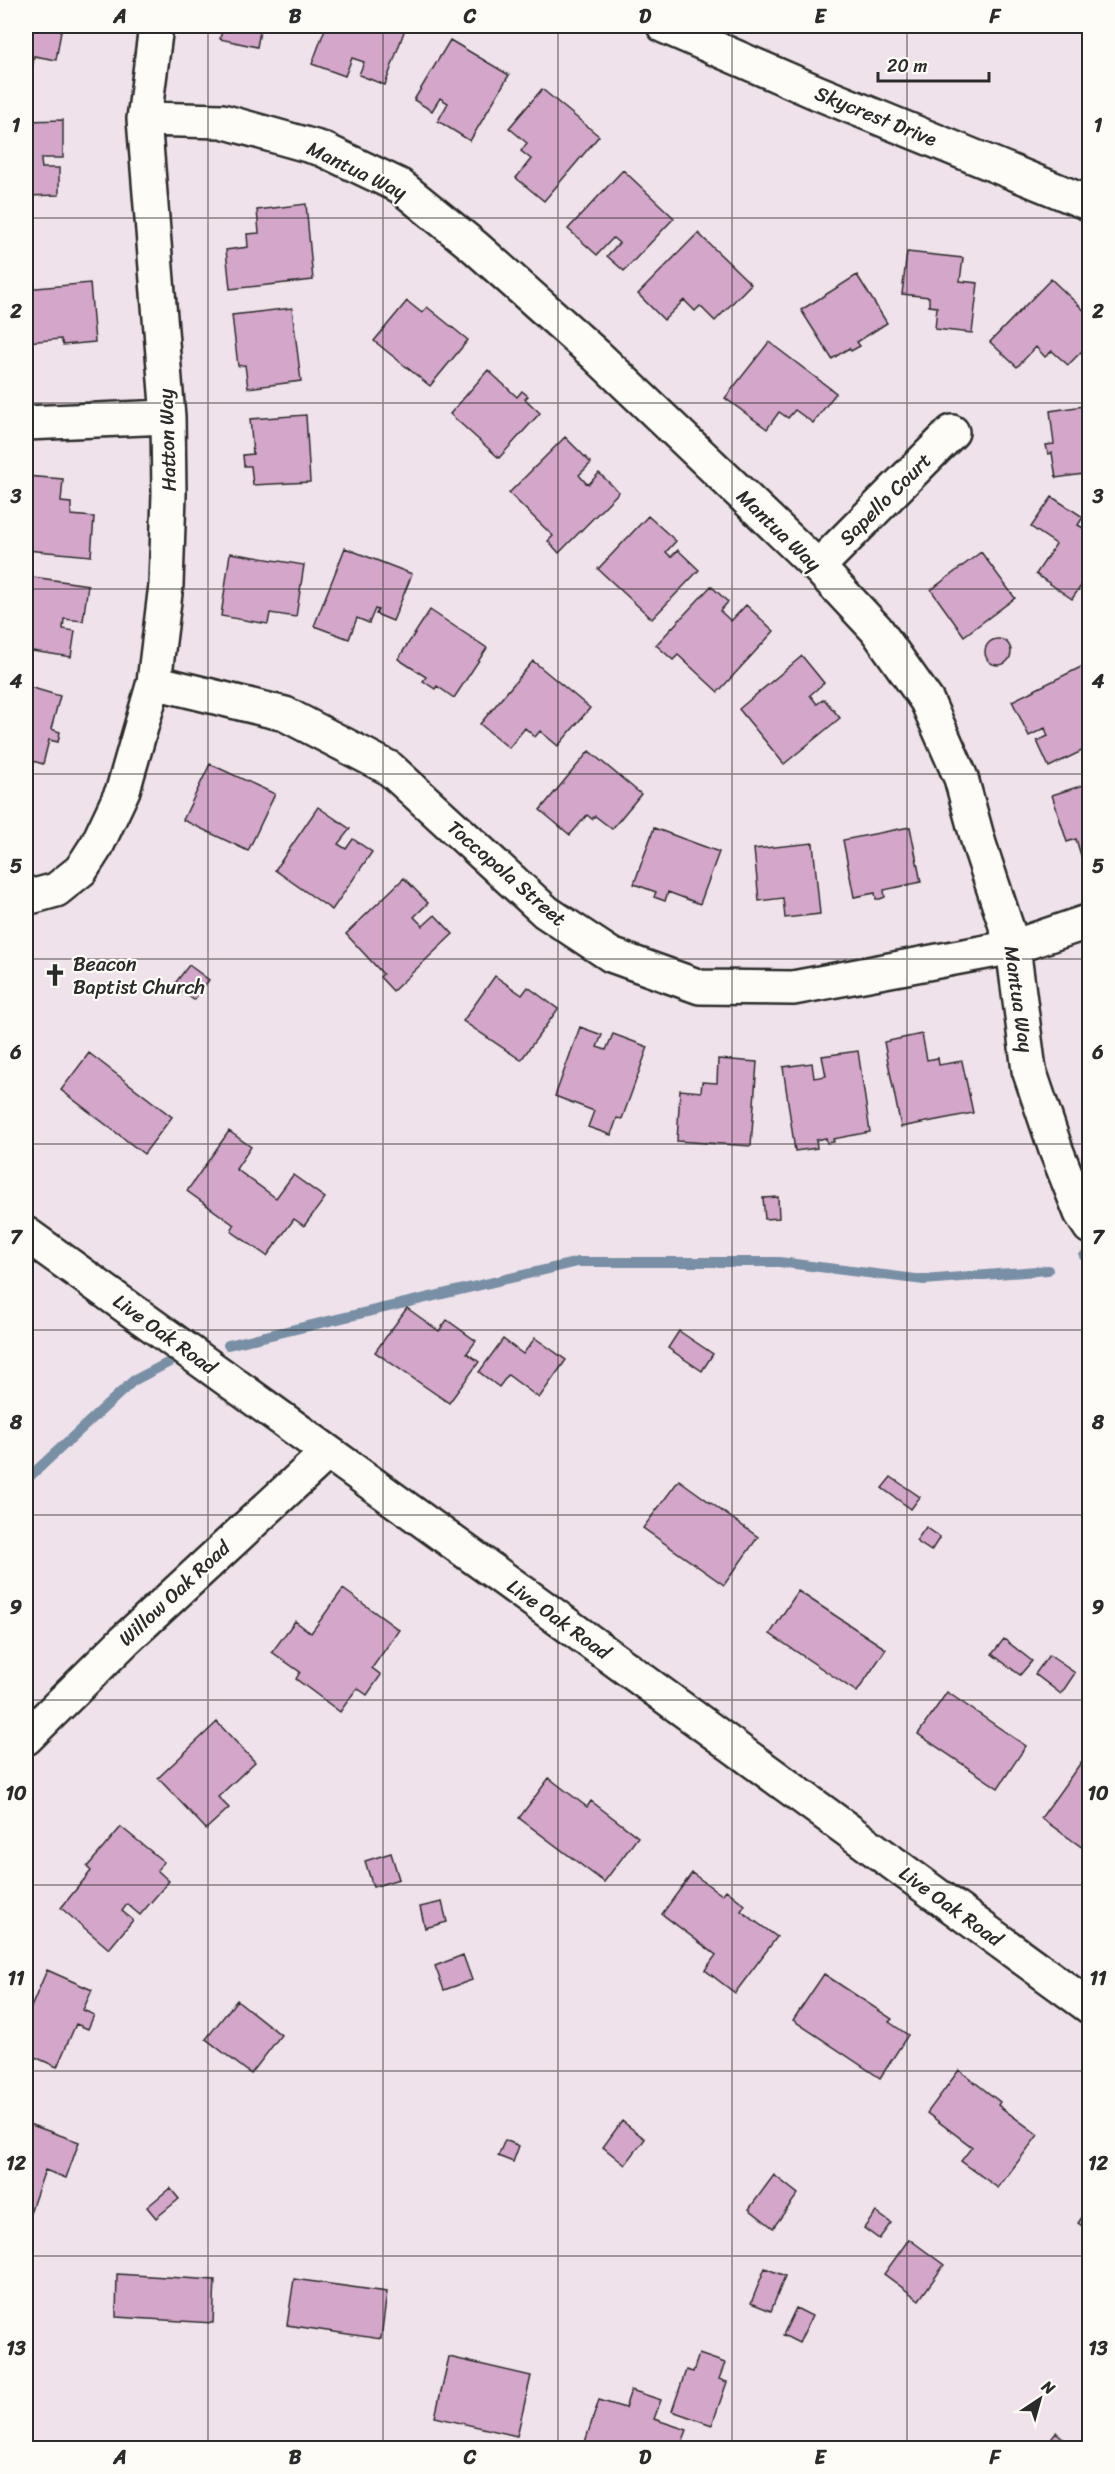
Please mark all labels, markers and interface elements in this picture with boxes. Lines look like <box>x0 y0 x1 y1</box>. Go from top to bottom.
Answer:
text: A <box>112 0 127 34</box>
text: B <box>289 0 302 34</box>
text: C <box>463 0 477 34</box>
text: D <box>639 0 652 34</box>
text: E <box>814 0 827 34</box>
text: F <box>989 0 1002 34</box>
scale bar <box>878 45 989 83</box>
text: 20 m <box>887 50 927 82</box>
street label: Skycrest Drive <box>809 76 943 157</box>
text: 1 <box>12 108 21 143</box>
text: 1 <box>1094 108 1103 143</box>
street label: Mantua Way <box>301 131 413 210</box>
text: 2 <box>9 294 22 329</box>
text: 2 <box>1091 294 1104 329</box>
street label: Hatton Way <box>148 387 187 492</box>
street label: Sapello Court <box>830 444 940 554</box>
text: 3 <box>10 479 22 514</box>
text: 3 <box>1092 479 1104 514</box>
street label: Mantua Way <box>728 480 830 581</box>
text: 4 <box>9 664 23 699</box>
text: 4 <box>1091 664 1105 699</box>
street label: Toccopola Street <box>439 811 575 936</box>
text: 5 <box>10 849 22 884</box>
text: 5 <box>1092 849 1104 884</box>
street label: Mantua Way <box>994 943 1043 1056</box>
place label: Beacon Baptist Church <box>73 947 205 1005</box>
church icon: Beacon Baptist Church <box>42 962 68 988</box>
text: 6 <box>9 1035 22 1070</box>
text: 6 <box>1091 1035 1104 1070</box>
text: 7 <box>10 1220 23 1255</box>
text: 7 <box>1092 1220 1105 1255</box>
street label: Live Oak Road <box>105 1285 225 1385</box>
text: 8 <box>9 1405 23 1440</box>
text: 8 <box>1091 1405 1105 1440</box>
street label: Willow Oak Road <box>110 1531 240 1655</box>
street label: Live Oak Road <box>499 1570 619 1670</box>
text: 9 <box>10 1590 22 1625</box>
text: 9 <box>1092 1590 1104 1625</box>
text: 10 <box>5 1776 27 1811</box>
text: 10 <box>1087 1776 1109 1811</box>
street label: Live Oak Road <box>891 1857 1011 1957</box>
text: 11 <box>7 1961 25 1996</box>
text: 11 <box>1089 1961 1107 1996</box>
text: 12 <box>6 2146 27 2181</box>
text: 12 <box>1088 2146 1109 2181</box>
text: 13 <box>6 2331 26 2366</box>
text: 13 <box>1088 2331 1108 2366</box>
north arrow <box>1010 2369 1070 2429</box>
text: N <box>1035 2372 1062 2403</box>
text: A <box>112 2440 127 2474</box>
text: B <box>289 2440 302 2474</box>
text: C <box>463 2440 477 2474</box>
text: D <box>639 2440 652 2474</box>
text: E <box>814 2440 827 2474</box>
text: F <box>989 2440 1002 2474</box>

